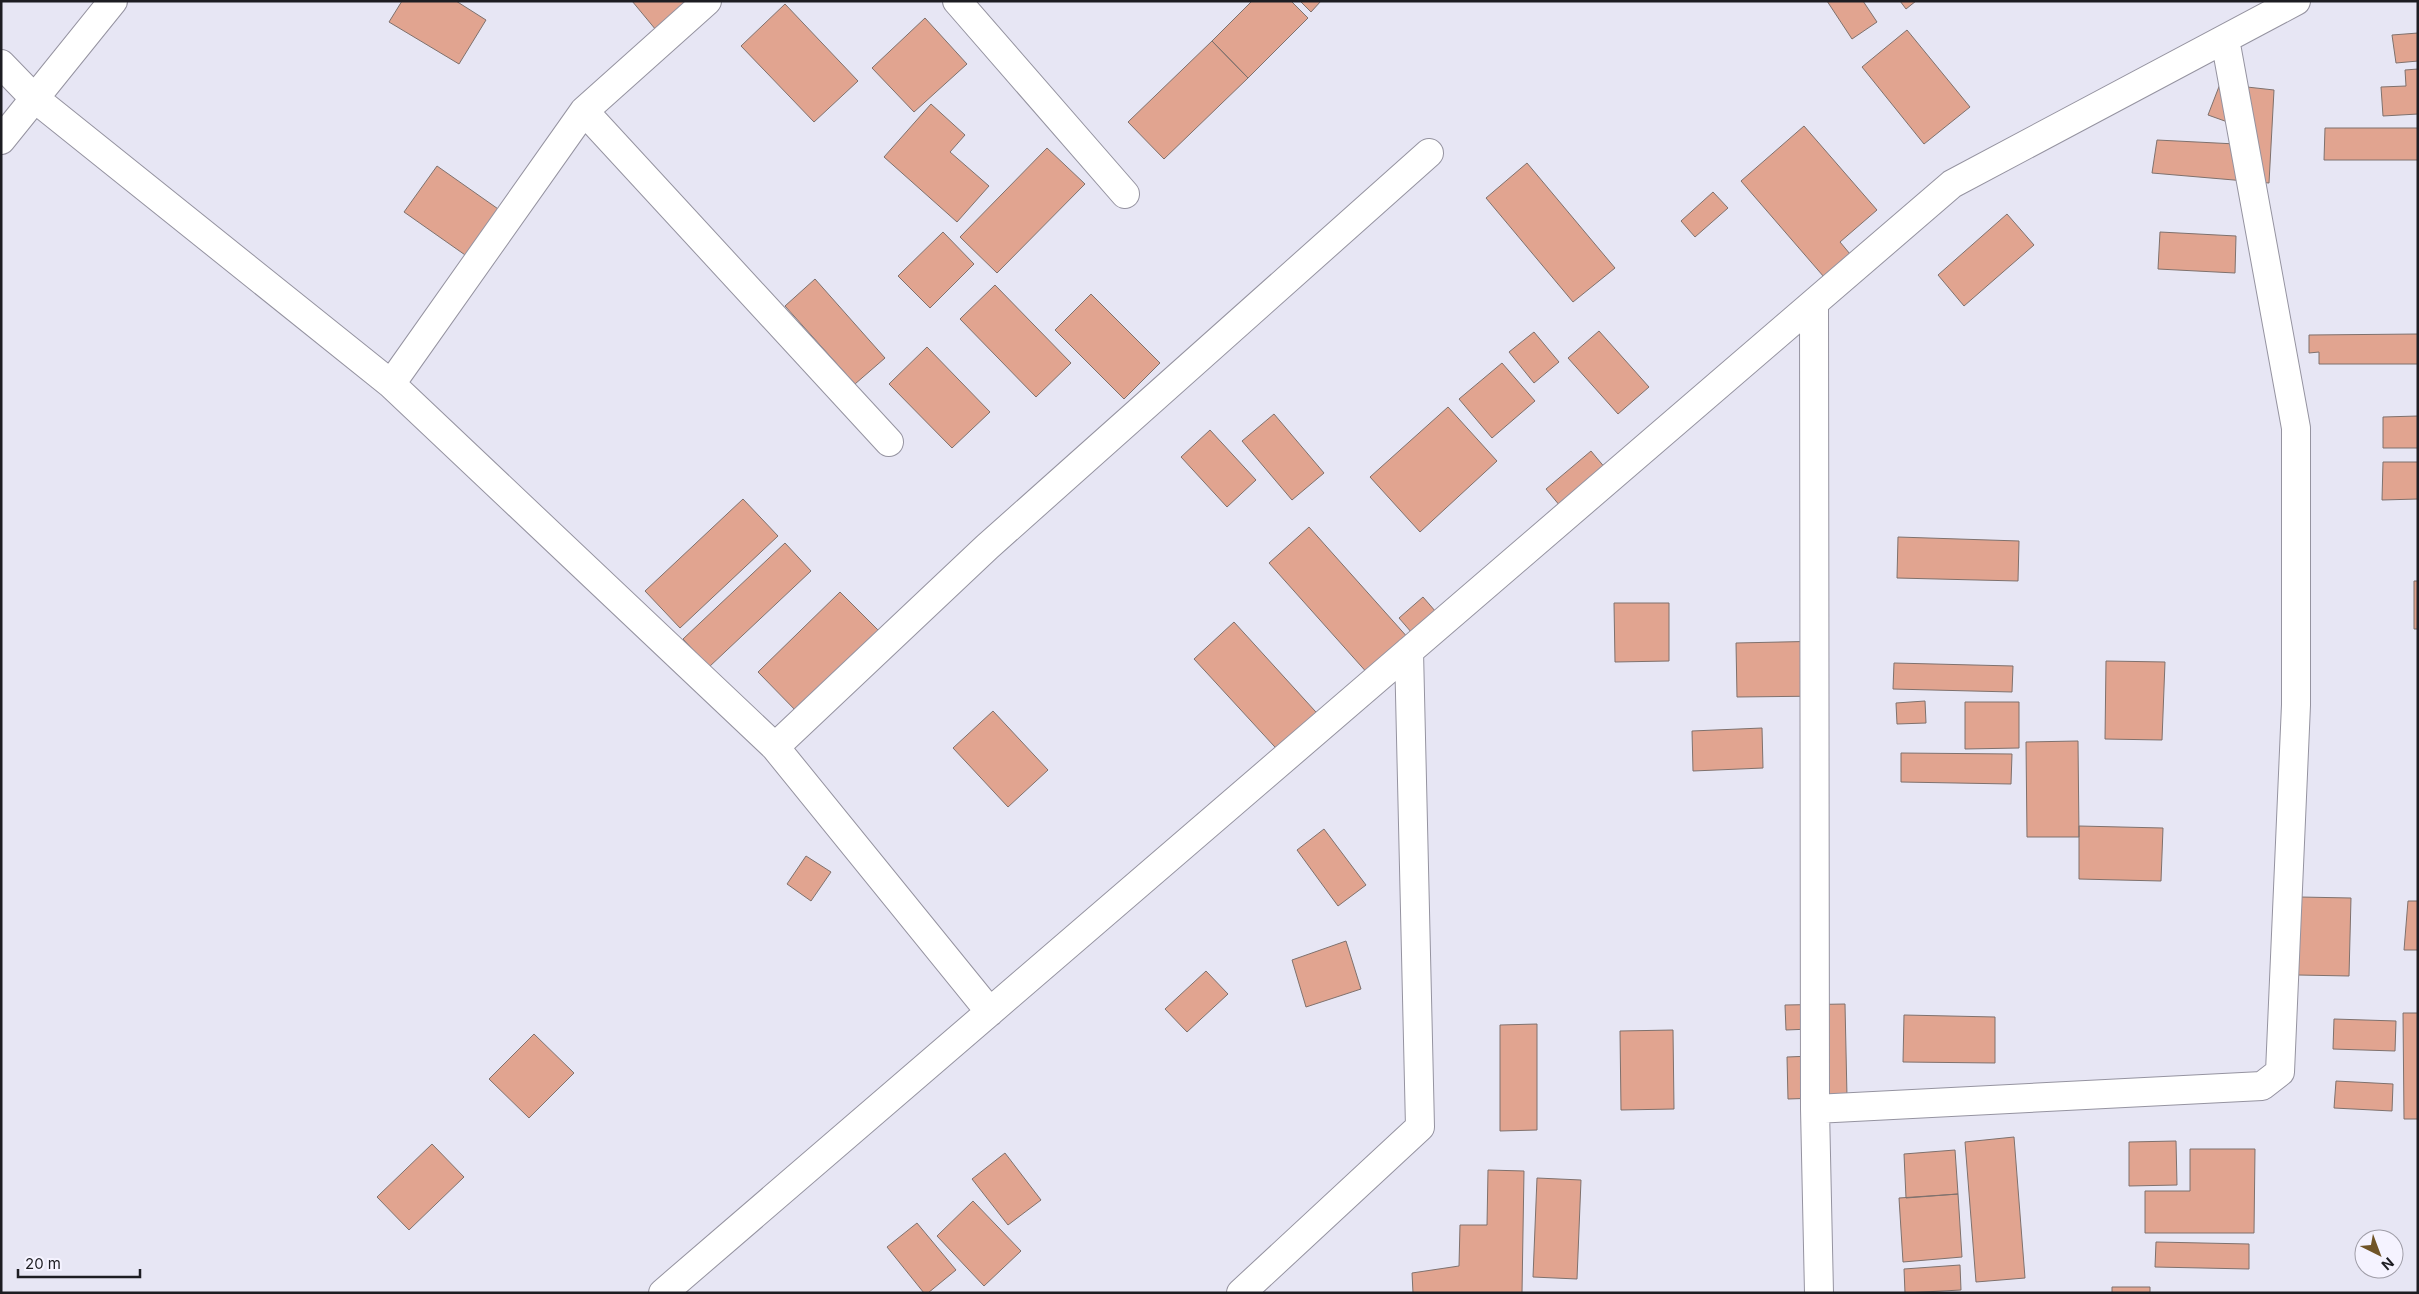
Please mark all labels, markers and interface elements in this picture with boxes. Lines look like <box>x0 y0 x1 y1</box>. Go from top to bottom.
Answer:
north arrow <box>2354 1229 2404 1279</box>
scale bar <box>18 1246 140 1278</box>
text: 20 m <box>25 1254 61 1273</box>
text: N <box>2378 1254 2398 1274</box>

